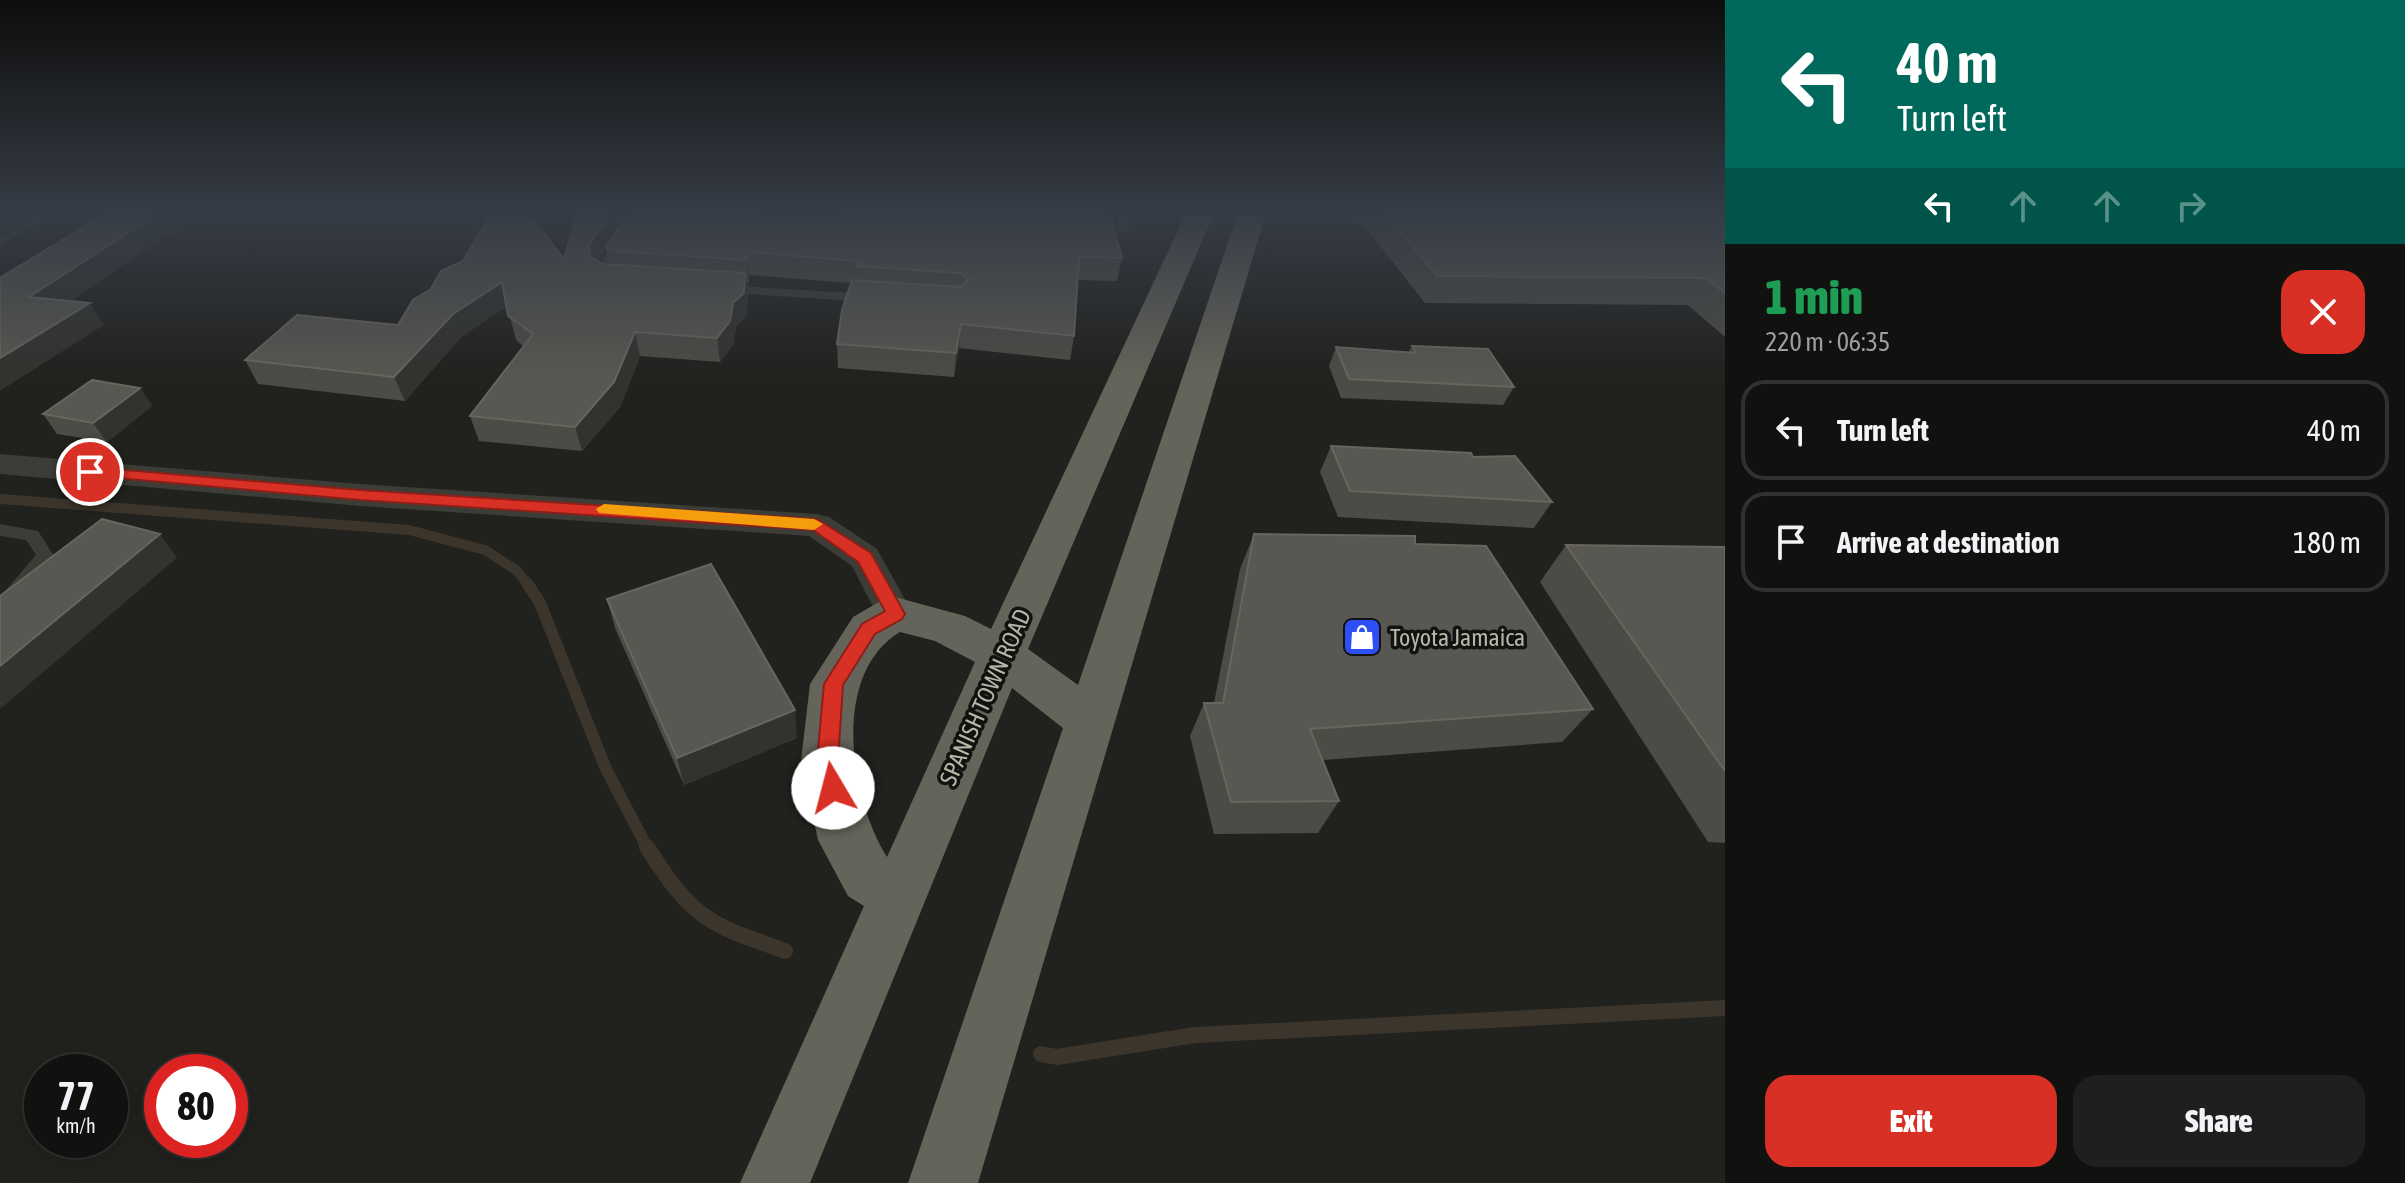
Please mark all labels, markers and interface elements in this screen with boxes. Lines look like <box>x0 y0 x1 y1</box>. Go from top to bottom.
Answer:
text: 40 m <box>1897 31 1998 95</box>
icon: left <box>1765 32 1869 136</box>
text: Turn left <box>1897 97 2007 139</box>
icon: left <box>1917 184 1961 228</box>
icon: ahead <box>2001 184 2045 228</box>
icon: ahead <box>2085 184 2129 228</box>
icon: right <box>2169 184 2213 228</box>
text: 1 min <box>1765 269 1863 324</box>
button: close <box>2281 270 2365 354</box>
text: 220 m · 06:35 <box>1765 327 1890 357</box>
icon: left <box>1769 408 1813 452</box>
text: Turn left <box>1837 413 1929 447</box>
text: 40 m <box>2307 413 2361 447</box>
pin <box>56 438 124 506</box>
icon: arrive <box>68 450 112 494</box>
icon: arrive <box>1769 520 1813 564</box>
text: Arrive at destination <box>1837 525 2059 559</box>
text: 180 m <box>2293 525 2361 559</box>
street label: SPANISH TOWN ROAD <box>934 605 1036 789</box>
shop icon: Toyota Jamaica <box>1341 616 1383 658</box>
place label: Toyota Jamaica <box>1390 624 1525 651</box>
position arrow <box>791 746 875 830</box>
speed limit sign: 80 <box>144 1054 248 1158</box>
text: 77 <box>57 1073 95 1118</box>
button: Exit <box>1765 1075 2057 1167</box>
button: Share <box>2073 1075 2365 1167</box>
text: km/h <box>56 1114 96 1137</box>

